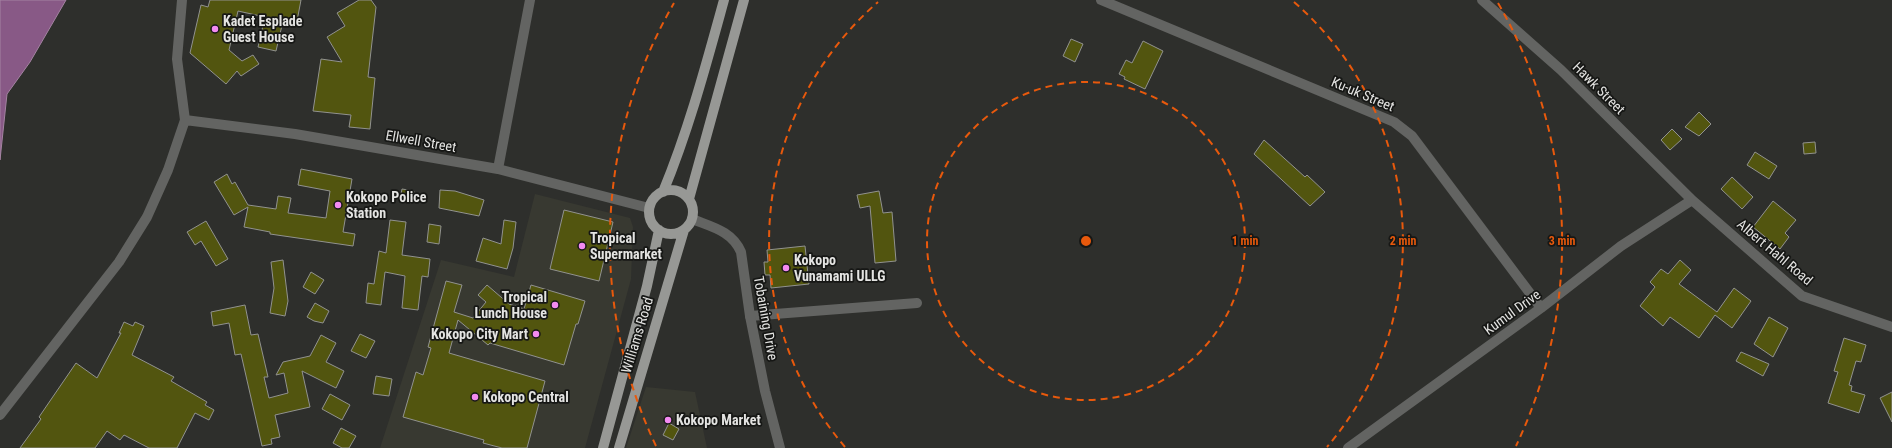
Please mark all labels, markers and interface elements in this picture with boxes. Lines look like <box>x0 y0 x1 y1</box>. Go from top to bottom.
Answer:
place label: Kadet Esplade Guest House <box>223 13 303 45</box>
marker: Kadet Esplade Guest House <box>210 24 220 34</box>
street label: Hawk Street <box>1570 59 1628 117</box>
street label: Ku-uk Street <box>1329 74 1397 114</box>
street label: Ellwell Street <box>384 127 458 155</box>
place label: Kokopo Police Station <box>346 189 427 221</box>
marker: Kokopo Police Station <box>333 200 343 210</box>
street label: Albert Hahl Road <box>1734 216 1816 288</box>
place label: Tropical Supermarket <box>590 230 662 262</box>
centre of rings <box>1079 234 1093 248</box>
text: 1 min <box>1232 234 1258 248</box>
text: 2 min <box>1390 234 1416 248</box>
text: 3 min <box>1549 234 1575 248</box>
marker: Tropical Supermarket <box>577 241 587 251</box>
place label: Kokopo Vunamami ULLG <box>794 252 886 284</box>
marker: Kokopo Vunamami ULLG <box>781 263 791 273</box>
street label: Tobaining Drive <box>751 275 781 362</box>
street label: Kumul Drive <box>1481 286 1544 338</box>
place label: Tropical Lunch House <box>475 289 547 321</box>
street label: Williams Road <box>618 295 656 375</box>
marker: Tropical Lunch House <box>550 300 560 310</box>
place label: Kokopo City Mart <box>431 326 528 342</box>
marker: Kokopo City Mart <box>531 329 541 339</box>
place label: Kokopo Central <box>483 389 569 405</box>
marker: Kokopo Central <box>470 392 480 402</box>
place label: Kokopo Market <box>676 412 761 428</box>
marker: Kokopo Market <box>663 415 673 425</box>

